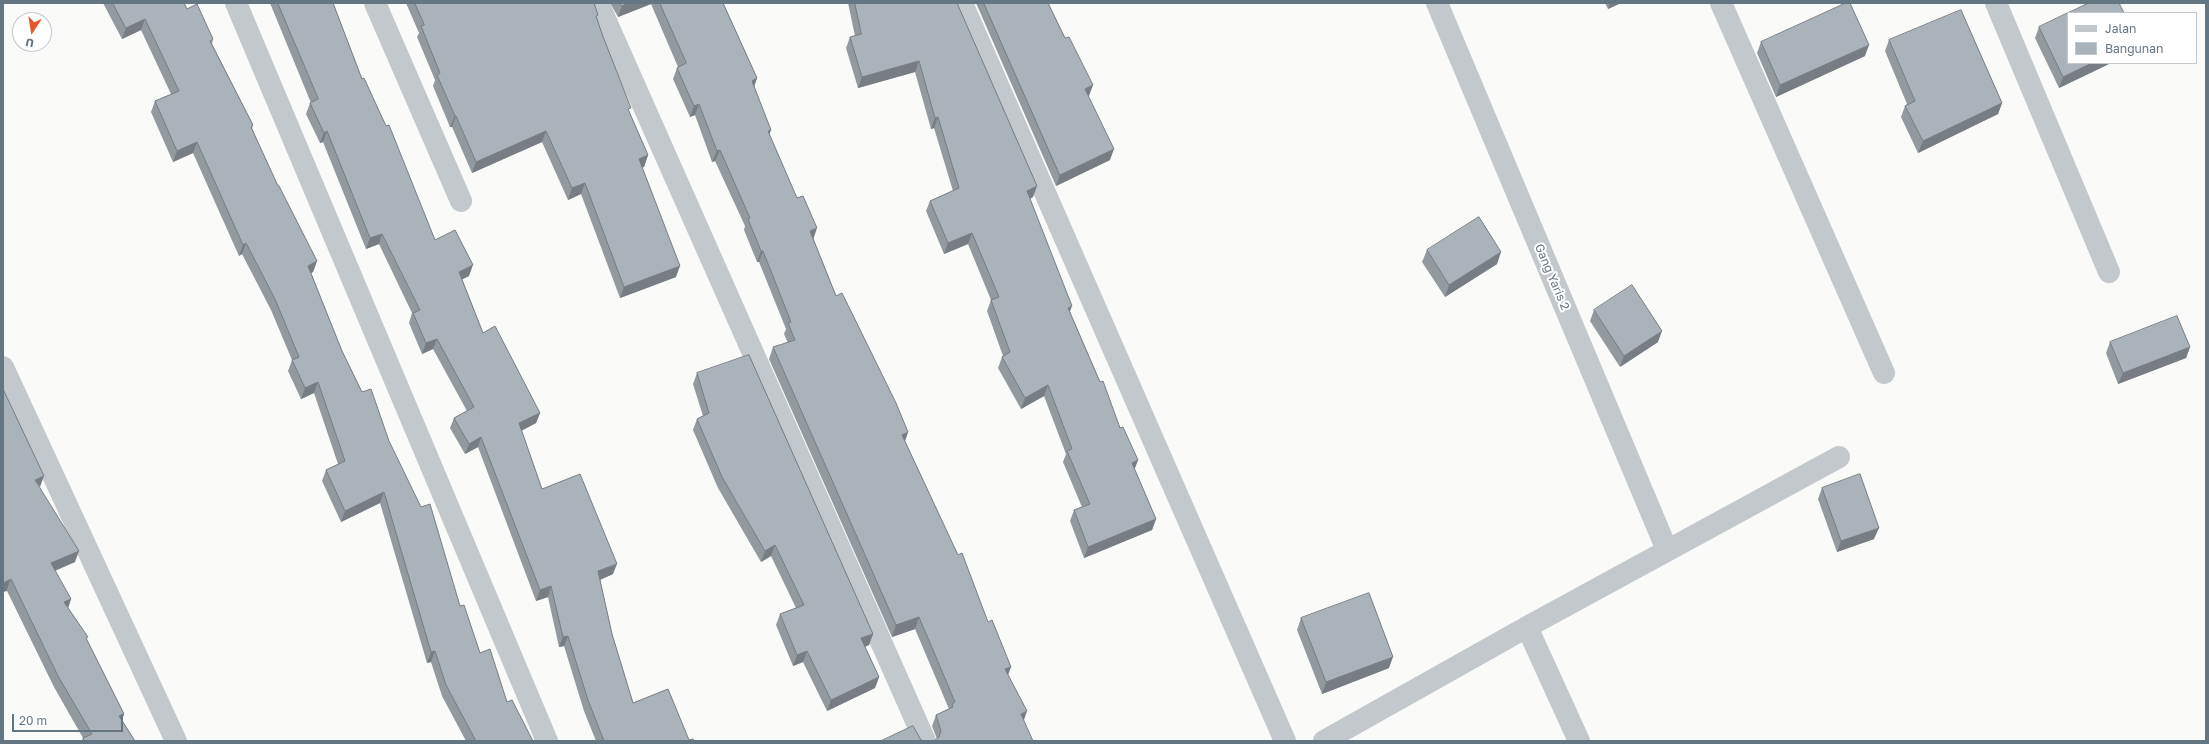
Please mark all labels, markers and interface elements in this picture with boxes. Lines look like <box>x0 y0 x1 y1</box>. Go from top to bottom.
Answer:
north arrow <box>12 12 52 52</box>
legend <box>2067 12 2197 64</box>
text: Jalan <box>2105 21 2136 36</box>
text: U <box>24 36 35 50</box>
text: Bangunan <box>2105 41 2163 56</box>
street label: Gang Yaris 2 <box>1532 242 1572 312</box>
scale bar <box>14 706 125 732</box>
text: 20 m <box>19 713 47 728</box>

